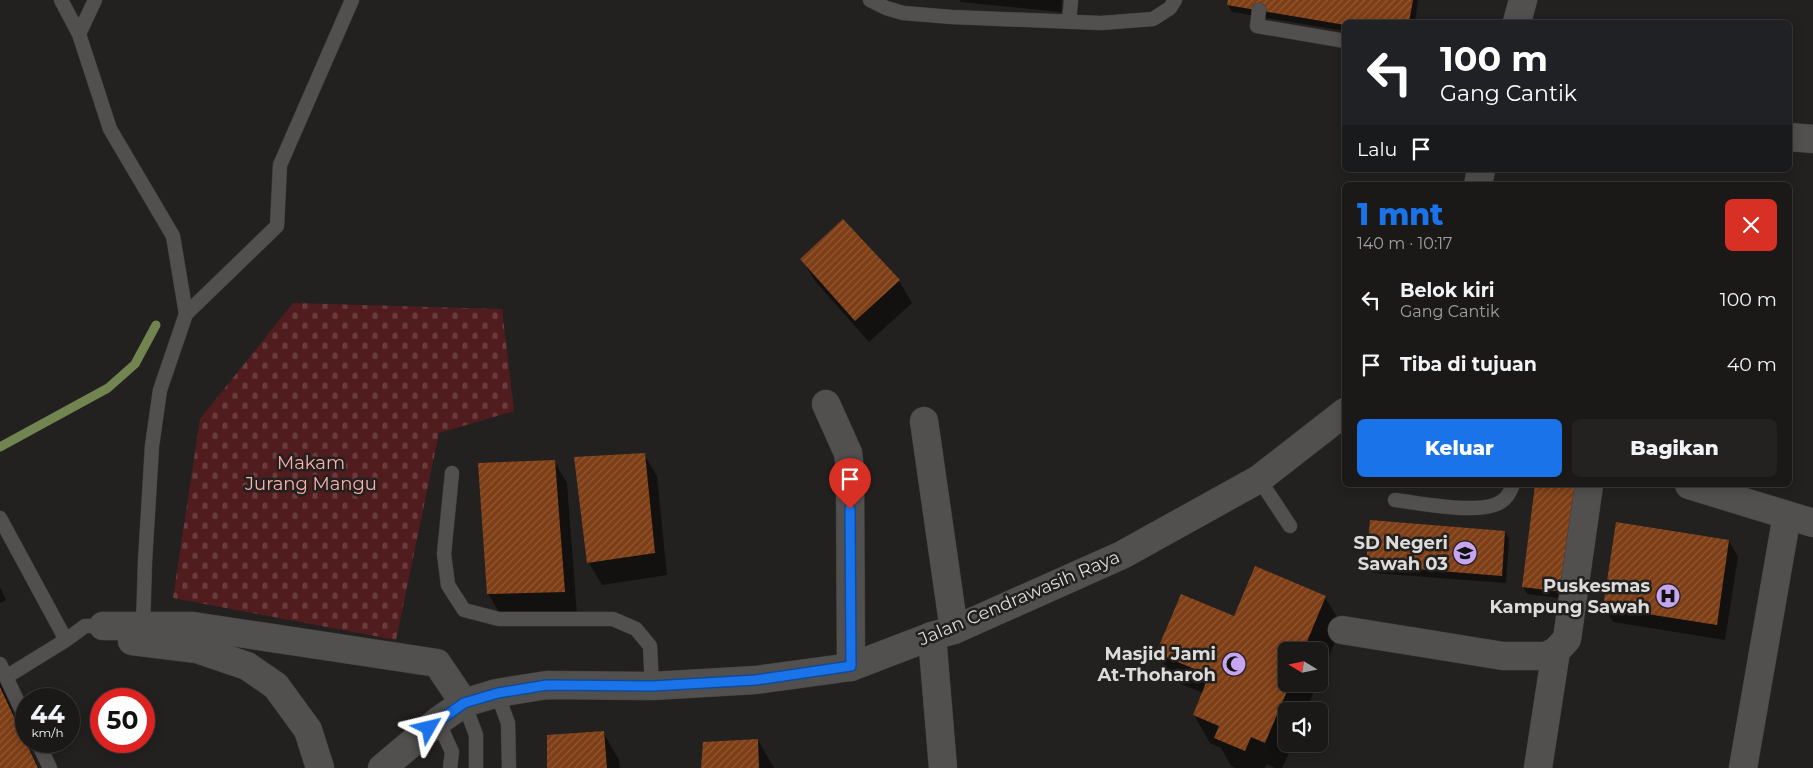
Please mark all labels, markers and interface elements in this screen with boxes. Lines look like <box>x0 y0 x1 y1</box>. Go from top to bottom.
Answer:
text: 100 m <box>1440 37 1548 80</box>
icon: left <box>1357 40 1422 105</box>
text: Gang Cantik <box>1440 80 1577 107</box>
icon: arrive <box>1407 135 1435 163</box>
text: Lalu <box>1357 138 1397 161</box>
text: 1 mnt <box>1357 196 1444 233</box>
button: close <box>1725 199 1777 251</box>
text: 140 m · 10:17 <box>1357 234 1453 253</box>
text: Belok kiri <box>1400 279 1495 302</box>
icon: left <box>1357 286 1385 314</box>
text: 100 m <box>1720 288 1777 311</box>
text: Gang Cantik <box>1400 302 1500 321</box>
icon: arrive <box>1357 351 1385 379</box>
text: Tiba di tujuan <box>1400 353 1537 376</box>
text: 40 m <box>1727 353 1777 376</box>
button: Keluar <box>1357 419 1562 477</box>
button: Bagikan <box>1572 419 1777 477</box>
park label: Makam Jurang Mangu <box>244 452 377 495</box>
pin <box>829 458 871 509</box>
icon: arrive <box>836 465 864 493</box>
place label: SD Negeri Sawah 03 <box>1354 532 1448 575</box>
school or university icon: SD Negeri Sawah 03 <box>1452 540 1478 566</box>
street label: Jalan Cendrawasih Raya <box>914 546 1123 651</box>
place label: Puskesmas Kampung Sawah <box>1489 575 1650 618</box>
hospital icon: Puskesmas Kampung Sawah <box>1655 583 1681 609</box>
north arrow <box>1278 642 1328 692</box>
map controls <box>1278 642 1328 752</box>
place label: Masjid Jami At-Thoharoh <box>1097 643 1216 686</box>
mosque icon: Masjid Jami At-Thoharoh <box>1221 651 1247 677</box>
speed limit sign: 50 <box>90 688 155 753</box>
text: 44 <box>30 699 65 729</box>
position arrow <box>402 701 454 753</box>
button: sound <box>1278 702 1328 752</box>
text: km/h <box>31 725 64 740</box>

